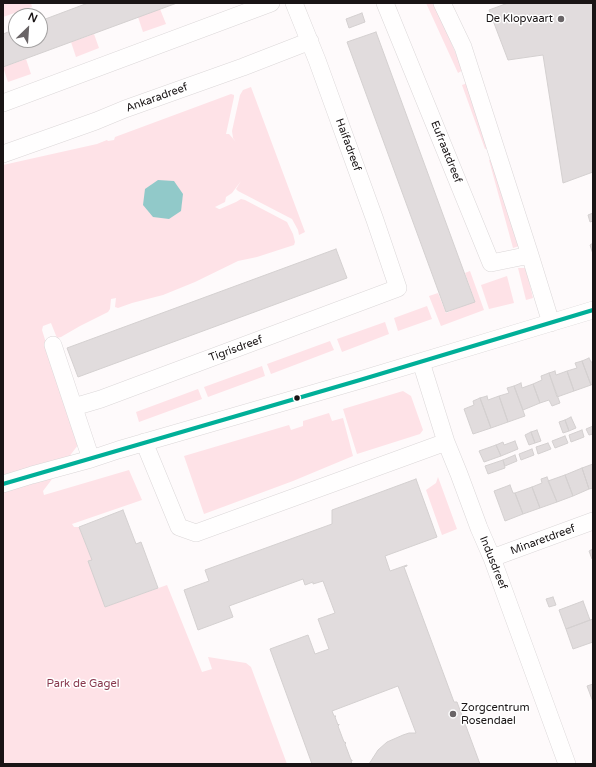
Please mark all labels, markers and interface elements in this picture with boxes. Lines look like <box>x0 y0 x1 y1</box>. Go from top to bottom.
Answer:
north arrow <box>8 8 48 48</box>
text: N <box>26 10 40 25</box>
place label: De Klopvaart <box>486 12 553 26</box>
marker: De Klopvaart <box>556 14 566 24</box>
street label: Ankaradreef <box>124 81 190 115</box>
street label: Haifadreef <box>332 117 364 173</box>
street label: Eufraatdreef <box>428 119 464 185</box>
street label: Tigrisdreef <box>207 333 265 365</box>
unlabelled marker <box>292 393 302 403</box>
street label: Minaretdreef <box>509 522 577 558</box>
street label: Indusdreef <box>476 534 510 592</box>
park label: Park de Gagel <box>47 677 119 691</box>
place label: Zorgcentrum Rosendael <box>461 701 530 727</box>
marker: Zorgcentrum Rosendael <box>448 709 458 719</box>

